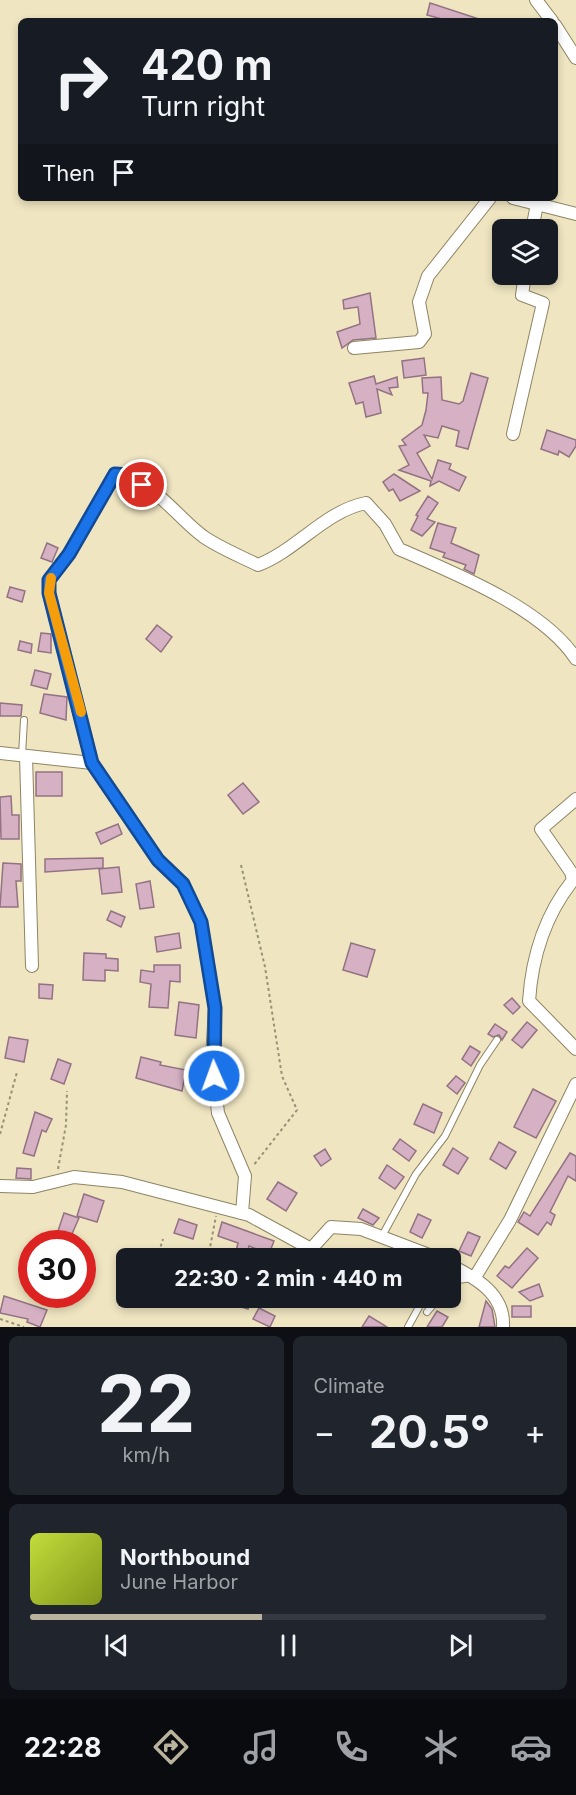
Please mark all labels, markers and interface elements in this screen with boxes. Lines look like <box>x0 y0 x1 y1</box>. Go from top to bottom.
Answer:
text: 420 m <box>141 39 272 90</box>
icon: right <box>42 42 120 120</box>
text: Turn right <box>141 90 265 123</box>
icon: arrive <box>107 156 140 189</box>
text: Then <box>42 160 95 186</box>
map controls <box>492 219 558 285</box>
button: layers <box>492 219 558 285</box>
pin <box>116 459 167 510</box>
icon: arrive <box>125 468 158 501</box>
position arrow <box>182 1044 246 1108</box>
speed limit sign: 30 <box>18 1230 96 1308</box>
text: 22:30 · 2 min · 440 m <box>174 1265 403 1291</box>
text: 22 <box>97 1356 195 1451</box>
text: Climate <box>314 1374 385 1398</box>
text: 20.5° <box>369 1404 490 1459</box>
text: − <box>314 1412 335 1452</box>
text: + <box>524 1412 546 1452</box>
text: km/h <box>122 1443 170 1467</box>
text: Northbound <box>120 1544 250 1570</box>
text: June Harbor <box>120 1570 238 1594</box>
icon: previous <box>100 1629 133 1662</box>
icon: pause <box>272 1629 305 1662</box>
icon: next <box>444 1629 477 1662</box>
icon: directions <box>150 1726 192 1768</box>
icon: music <box>240 1726 282 1768</box>
icon: phone <box>330 1726 372 1768</box>
icon: climate <box>420 1726 462 1768</box>
icon: car <box>510 1726 552 1768</box>
text: 22:28 <box>24 1731 102 1764</box>

